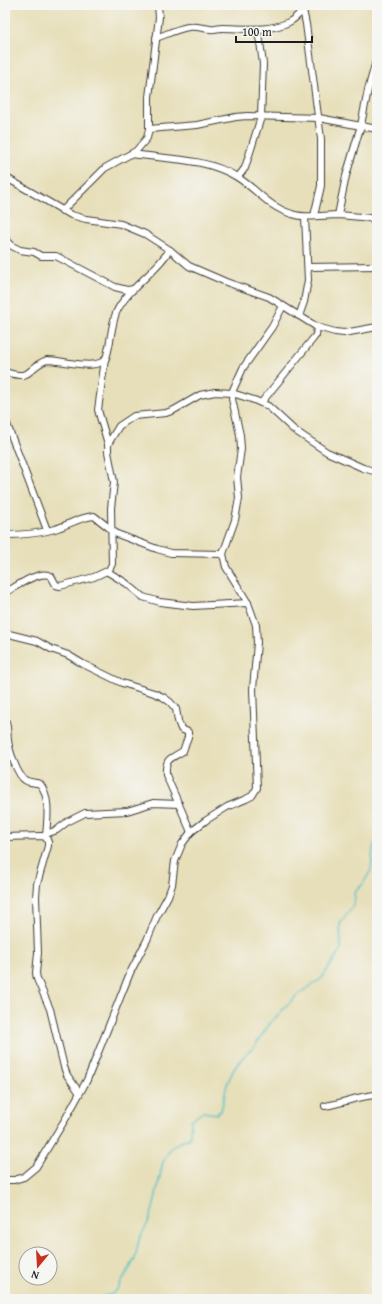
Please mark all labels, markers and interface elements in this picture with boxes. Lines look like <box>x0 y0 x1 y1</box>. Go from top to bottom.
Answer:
scale bar <box>236 18 312 44</box>
text: 100 m <box>242 23 272 40</box>
north arrow <box>18 1246 58 1286</box>
text: N <box>28 1267 41 1284</box>

